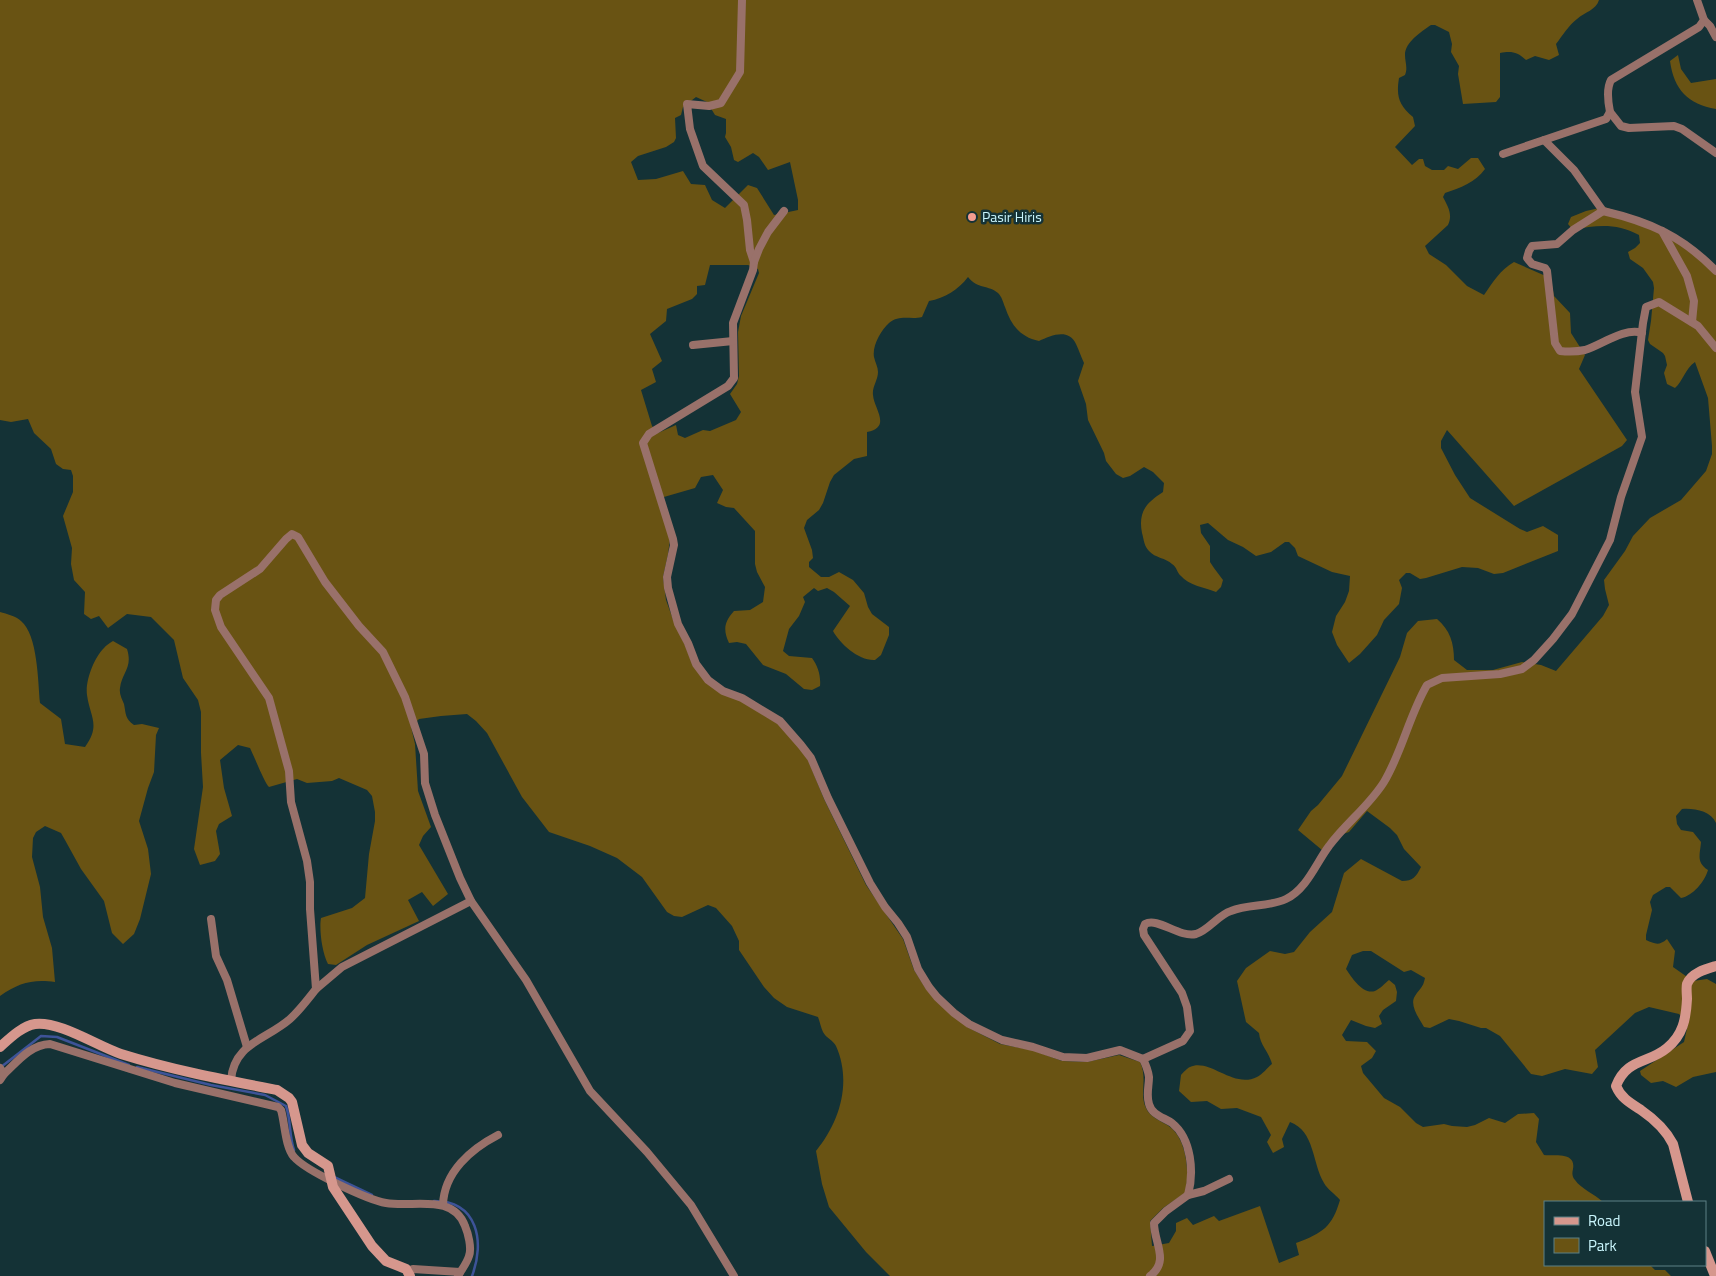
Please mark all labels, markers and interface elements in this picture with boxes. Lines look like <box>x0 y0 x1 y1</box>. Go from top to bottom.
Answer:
place label: Pasir Hiris <box>982 206 1042 227</box>
marker: Pasir Hiris <box>966 211 978 223</box>
legend <box>1544 1201 1706 1266</box>
text: Road <box>1588 1209 1620 1232</box>
text: Park <box>1588 1234 1617 1257</box>

